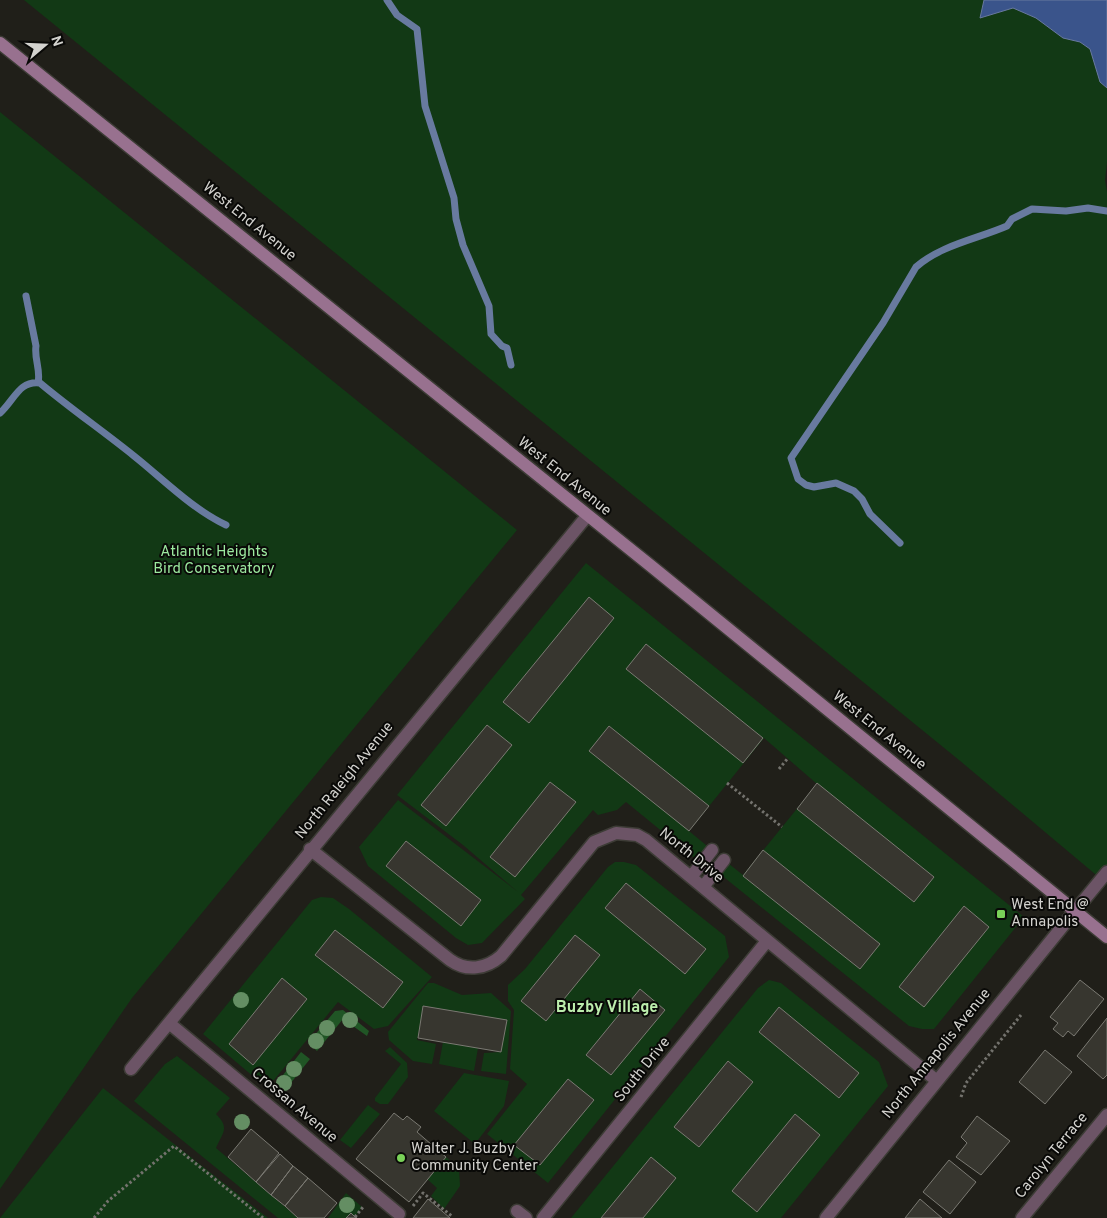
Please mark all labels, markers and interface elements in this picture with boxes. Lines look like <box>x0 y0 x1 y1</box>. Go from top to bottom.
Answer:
north arrow <box>20 20 70 70</box>
text: N <box>46 34 66 49</box>
street label: West End Avenue <box>198 178 300 266</box>
street label: West End Avenue <box>513 433 615 521</box>
park label: Atlantic Heights Bird Conservatory <box>153 543 275 579</box>
street label: West End Avenue <box>828 687 930 775</box>
street label: North Raleigh Avenue <box>292 718 398 844</box>
street label: North Drive <box>655 824 727 888</box>
place label: West End @ Annapolis <box>1011 896 1089 932</box>
marker: West End @ Annapolis <box>995 908 1007 920</box>
street label: North Annapolis Avenue <box>879 985 995 1123</box>
district label: Buzby Village <box>556 998 658 1018</box>
street label: South Drive <box>611 1034 675 1106</box>
street label: Crossan Avenue <box>247 1064 341 1148</box>
street label: Carolyn Terrace <box>1011 1109 1093 1203</box>
place label: Walter J. Buzby Community Center <box>411 1140 538 1176</box>
marker: Walter J. Buzby Community Center <box>395 1152 407 1164</box>

